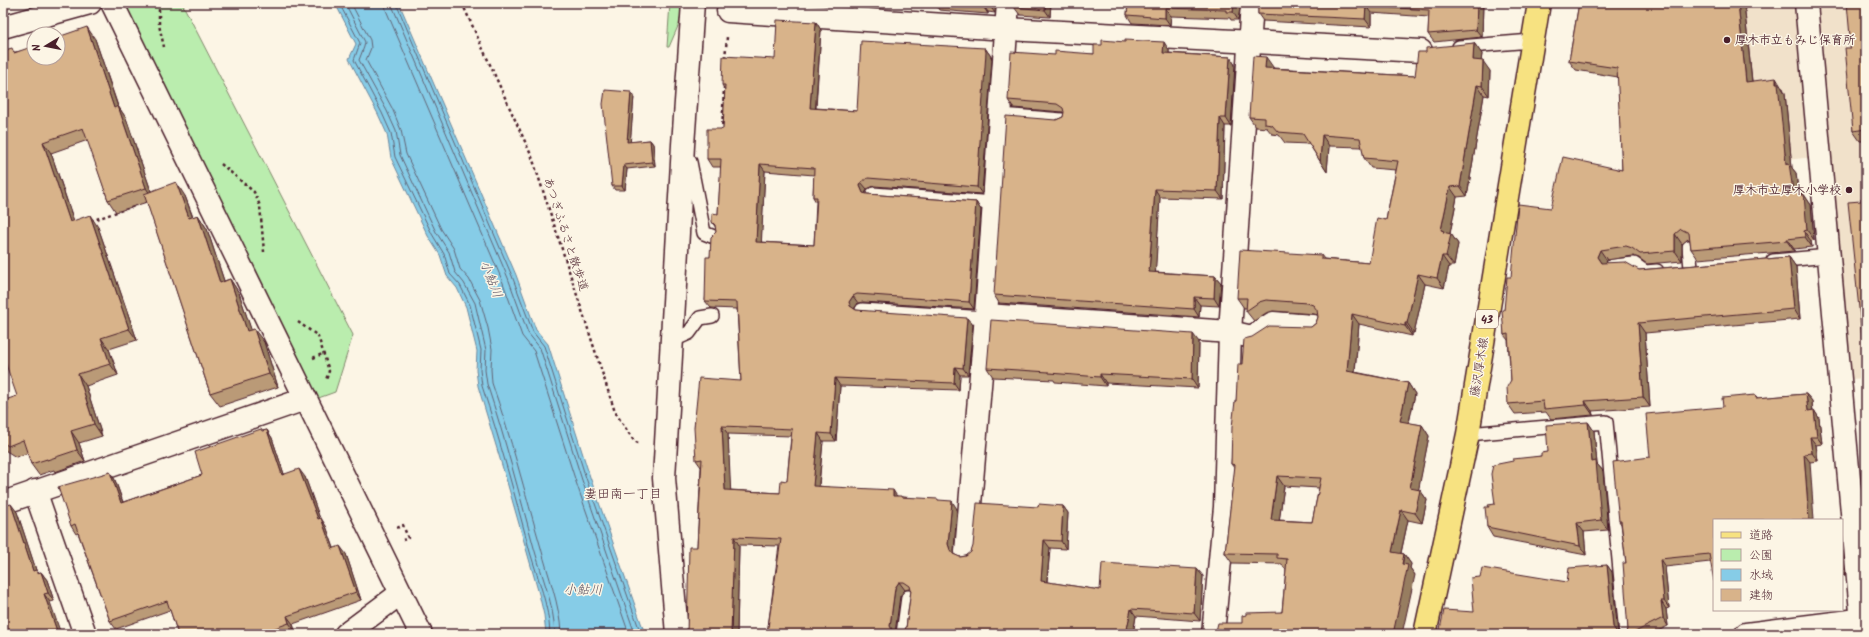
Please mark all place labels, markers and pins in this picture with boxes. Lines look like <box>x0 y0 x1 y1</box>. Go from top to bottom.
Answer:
place label: 厚木市立もみじ保育所 <box>1735 31 1856 50</box>
marker: 厚木市立もみじ保育所 <box>1722 35 1732 45</box>
place label: 厚木市立厚木小学校 <box>1733 181 1841 200</box>
marker: 厚木市立厚木小学校 <box>1844 185 1854 195</box>

